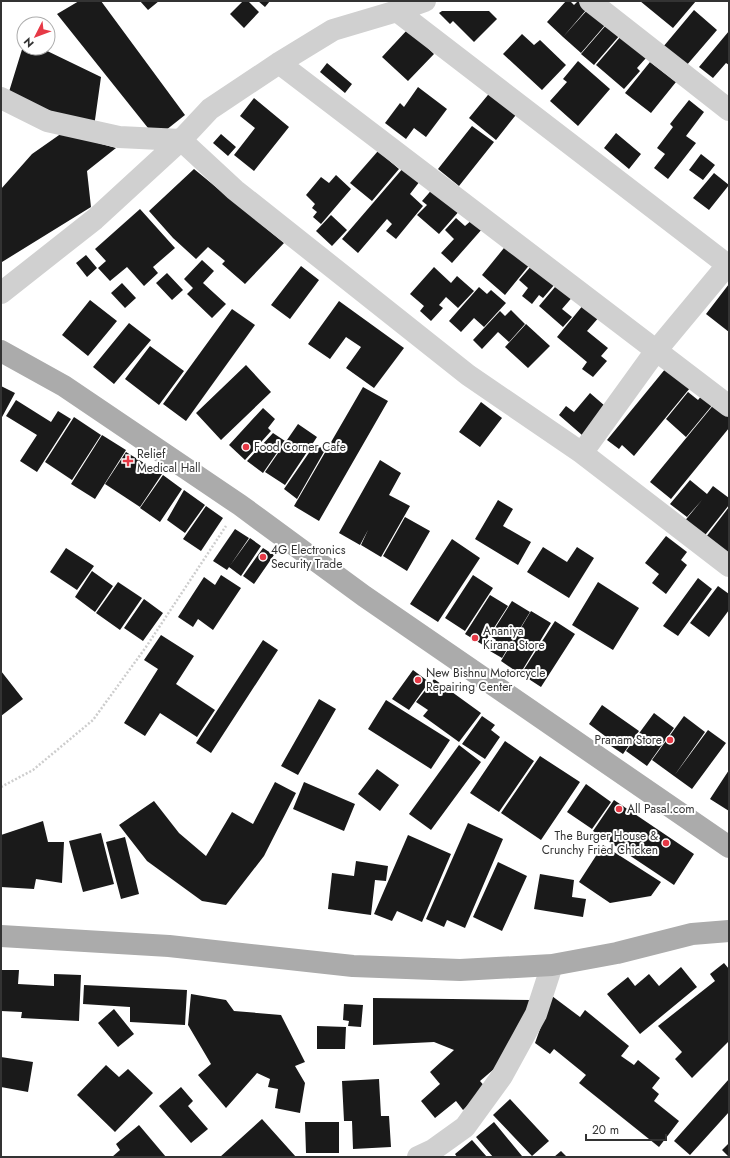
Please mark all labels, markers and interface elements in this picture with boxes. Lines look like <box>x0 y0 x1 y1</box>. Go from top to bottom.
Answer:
north arrow <box>16 16 56 56</box>
text: N <box>20 34 37 51</box>
place label: Food Corner Cafe <box>254 438 346 456</box>
marker: Food Corner Cafe <box>241 442 251 452</box>
place label: Relief Medical Hall <box>137 445 201 477</box>
marker: Relief Medical Hall <box>122 455 134 467</box>
place label: 4G Electronics Security Trade <box>271 541 346 573</box>
marker: 4G Electronics Security Trade <box>258 552 268 562</box>
place label: Ananiya Kirana Store <box>483 622 545 654</box>
marker: Ananiya Kirana Store <box>470 633 480 643</box>
place label: New Bishnu Motorcycle Repairing Center <box>426 664 545 696</box>
marker: New Bishnu Motorcycle Repairing Center <box>413 675 423 685</box>
place label: Pranam Store <box>595 731 662 749</box>
marker: Pranam Store <box>665 735 675 745</box>
place label: All Pasal.com <box>627 800 695 818</box>
marker: All Pasal.com <box>614 804 624 814</box>
place label: The Burger House & Crunchy Fried Chicken <box>542 827 658 859</box>
marker: The Burger House & Crunchy Fried Chicken <box>661 838 671 848</box>
scale bar <box>586 1116 666 1142</box>
text: 20 m <box>592 1121 619 1139</box>

